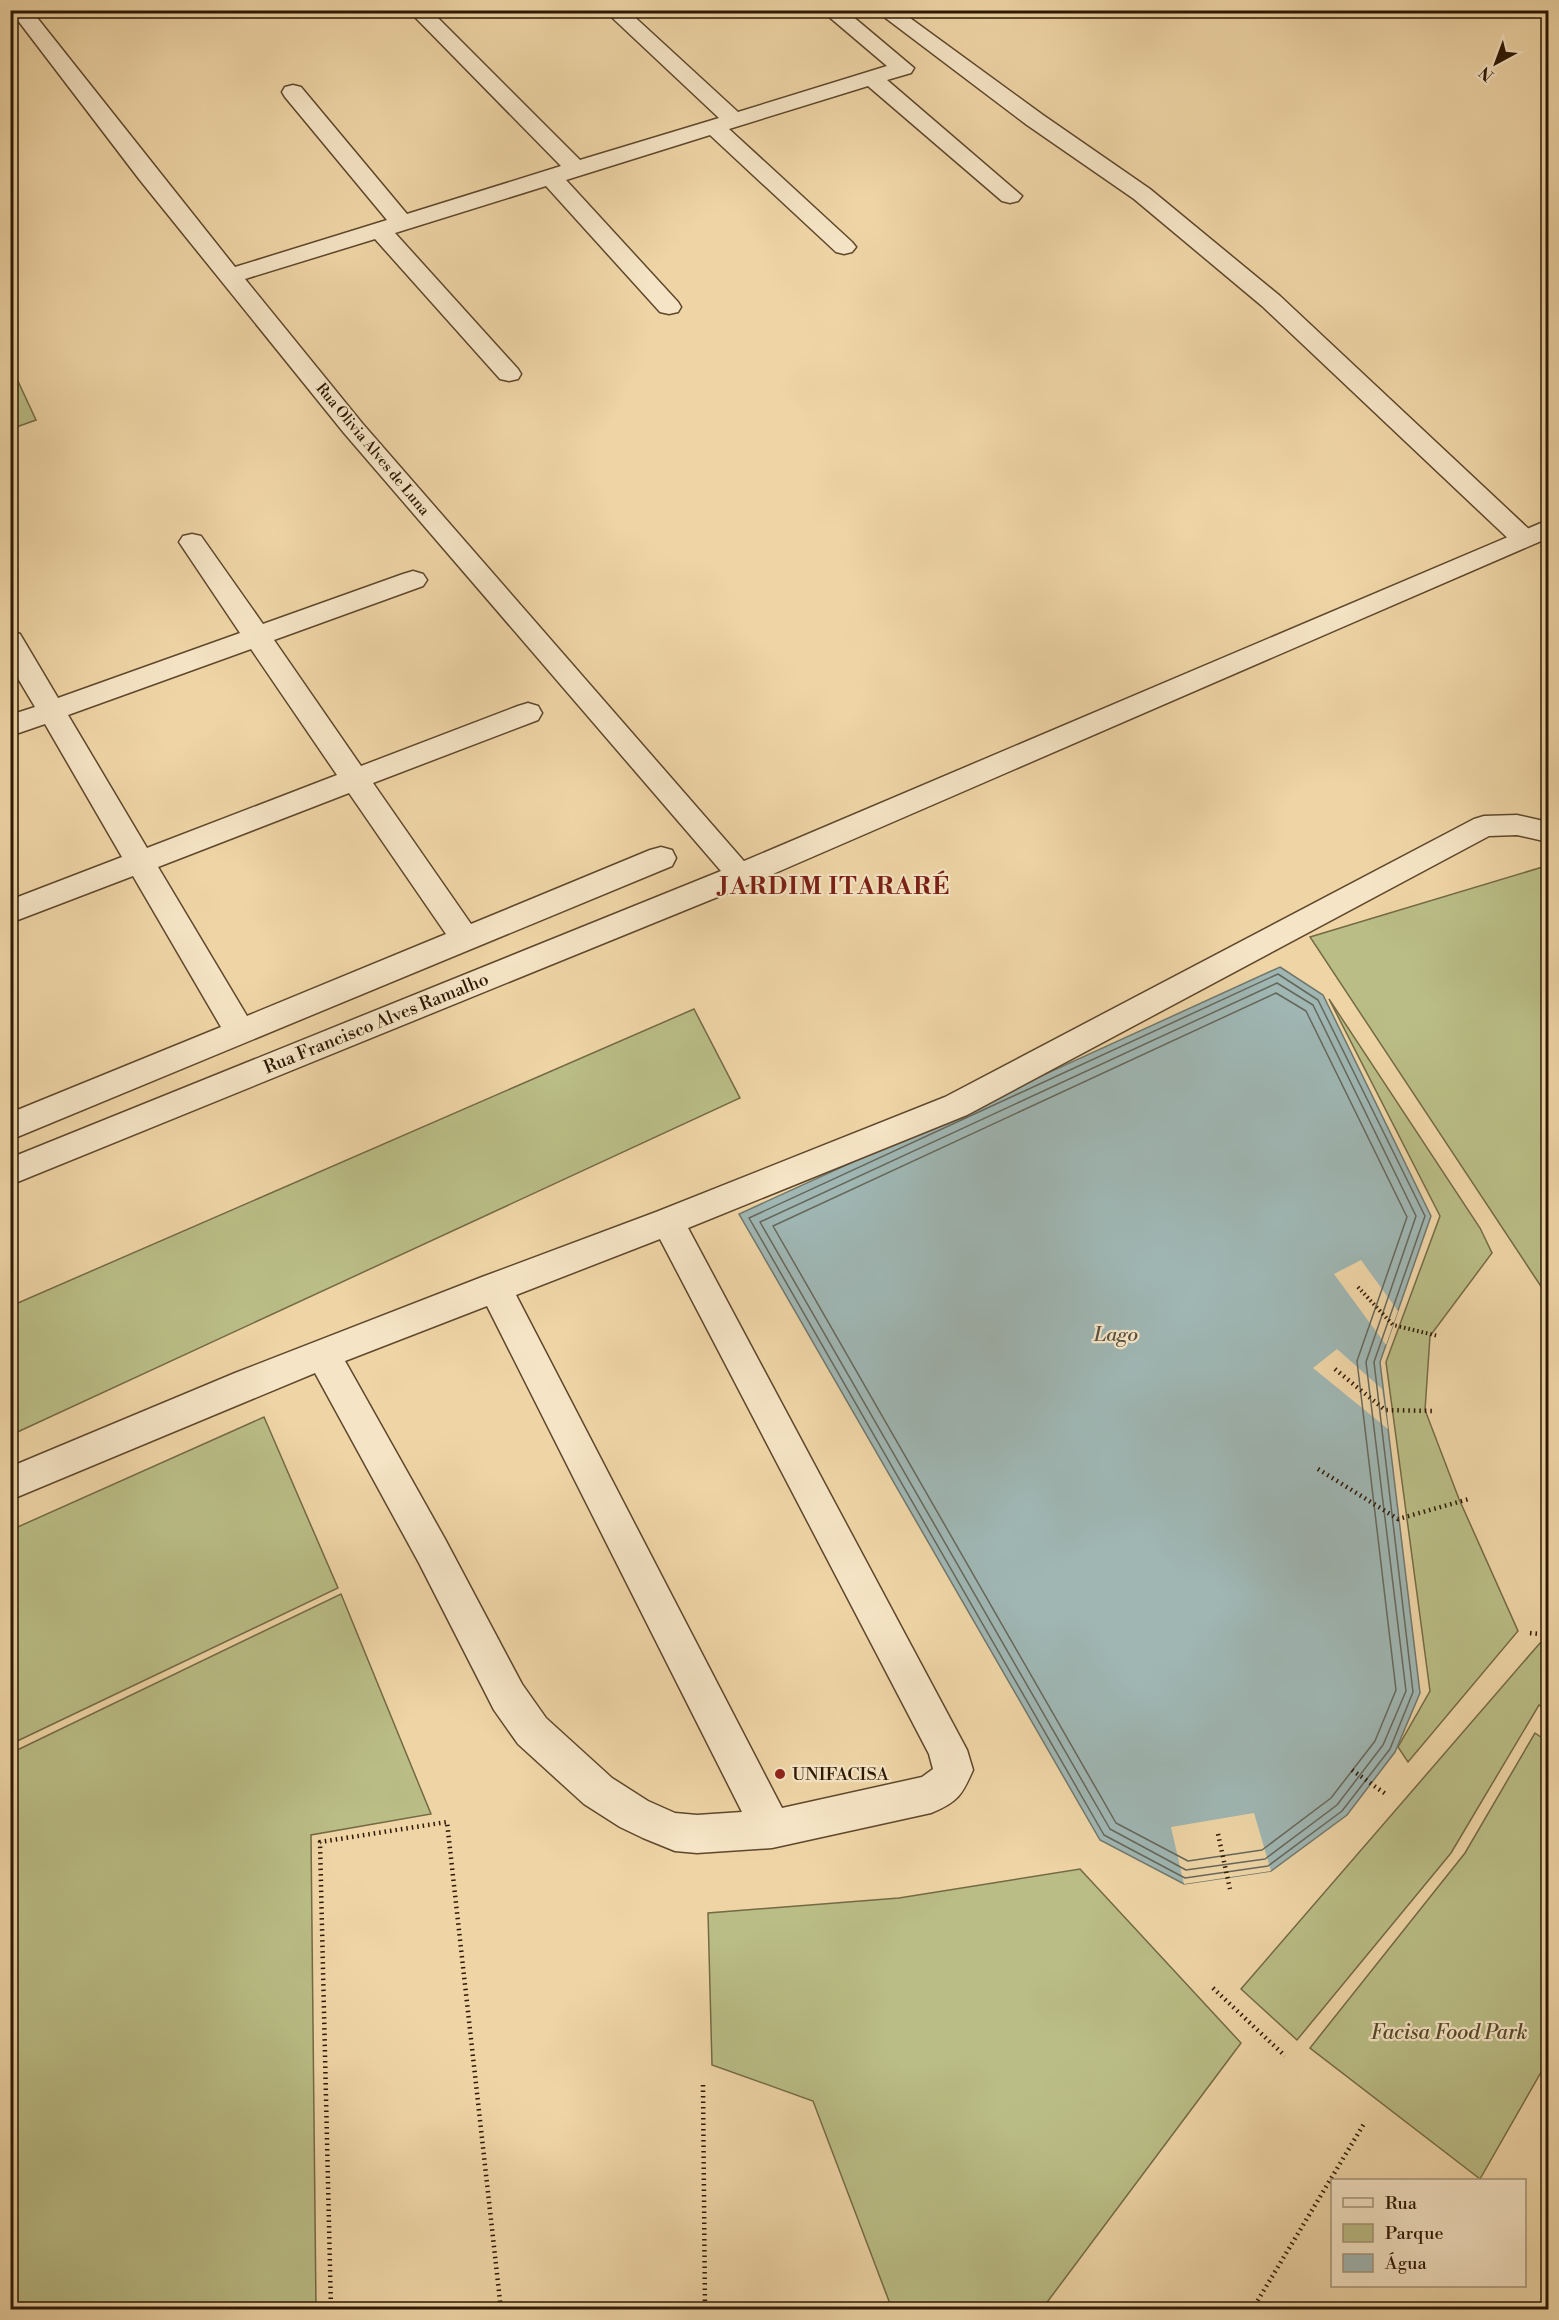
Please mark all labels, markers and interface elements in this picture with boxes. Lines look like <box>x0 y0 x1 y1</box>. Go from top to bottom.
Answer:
north arrow <box>1466 33 1526 93</box>
text: N <box>1475 62 1498 85</box>
street label: Rua Olivia Alves de Luna <box>312 379 434 520</box>
district label: JARDIM ITARARÉ <box>716 870 951 902</box>
street label: Rua Francisco Alves Ramalho <box>260 968 492 1079</box>
water label: Lago <box>1093 1323 1138 1348</box>
place label: UNIFACISA <box>792 1763 889 1786</box>
marker: UNIFACISA <box>773 1767 787 1781</box>
park label: Facisa Food Park <box>1371 2020 1527 2046</box>
legend <box>1331 2179 1526 2287</box>
text: Rua <box>1385 2192 1418 2215</box>
text: Parque <box>1385 2222 1444 2245</box>
text: Água <box>1384 2252 1427 2275</box>

